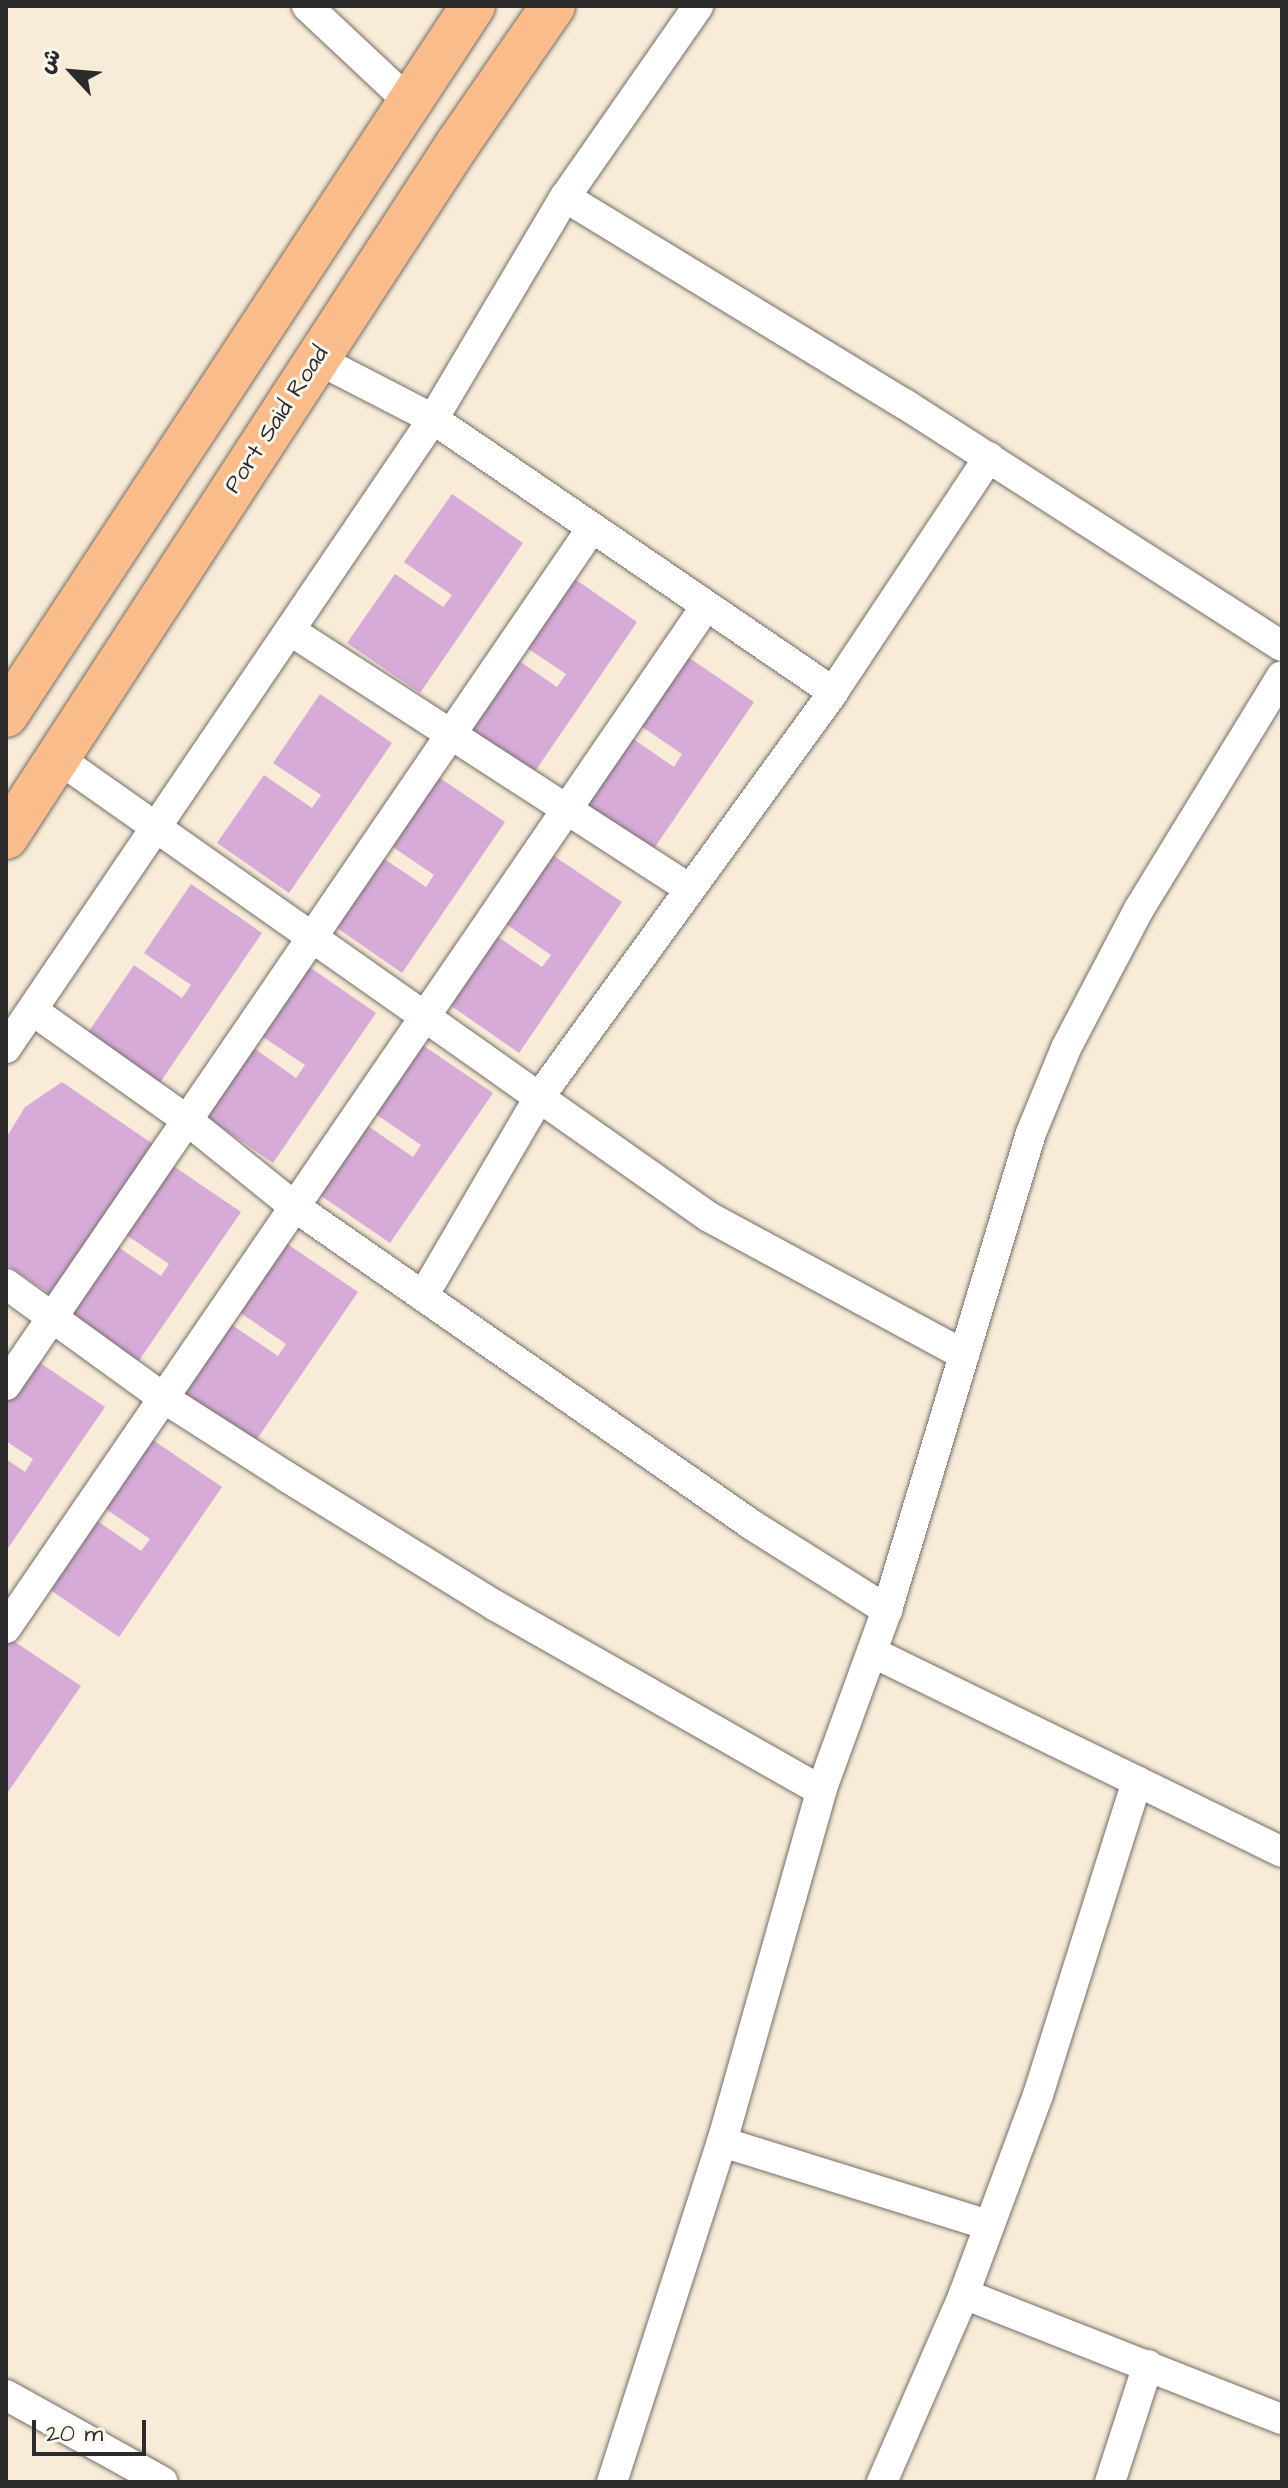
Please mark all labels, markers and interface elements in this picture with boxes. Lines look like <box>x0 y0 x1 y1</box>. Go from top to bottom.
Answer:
north arrow <box>32 32 112 112</box>
text: ش <box>31 44 69 79</box>
street label: Port Said Road <box>219 341 335 499</box>
scale bar <box>36 2404 150 2454</box>
text: 20 m <box>46 2417 103 2451</box>

